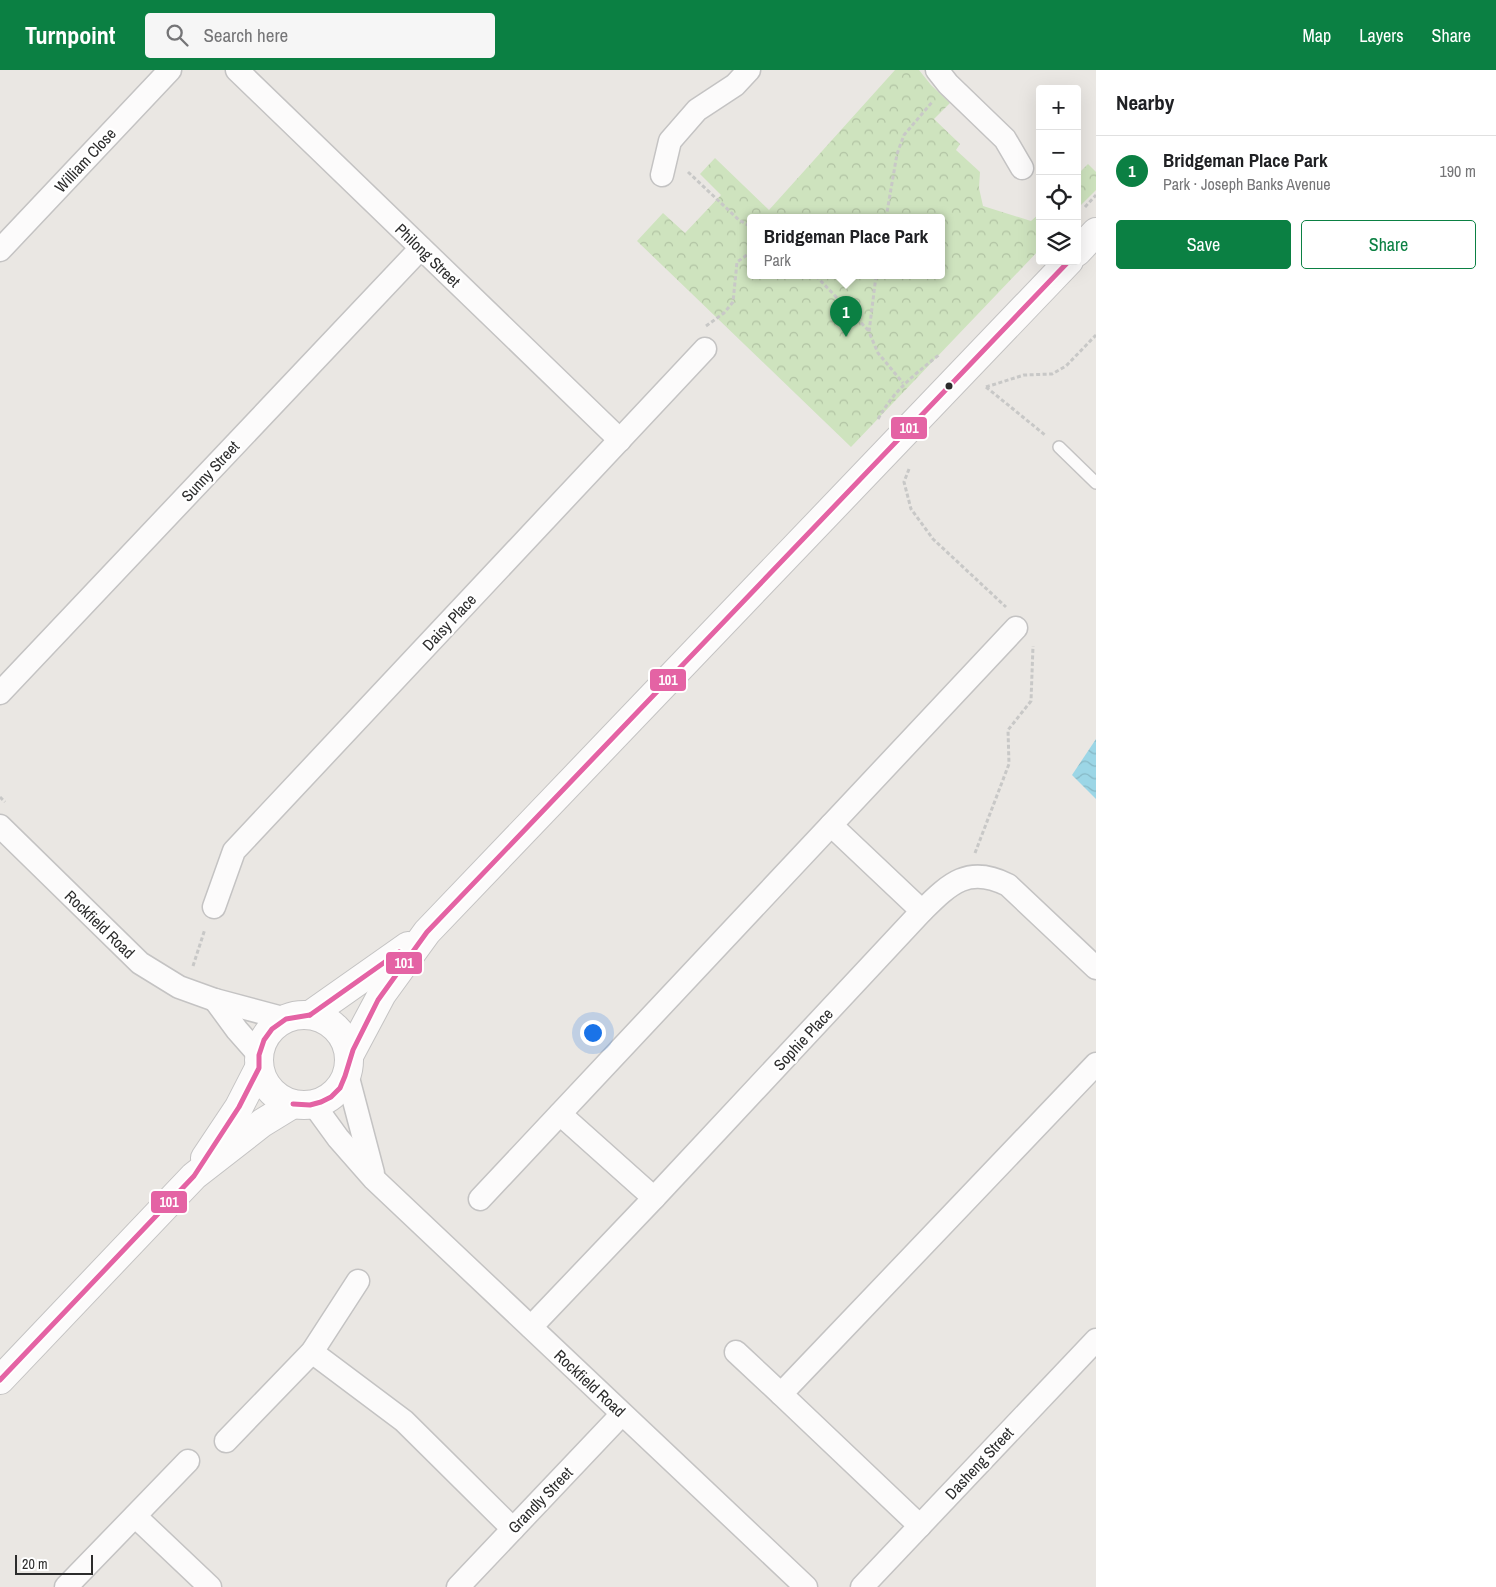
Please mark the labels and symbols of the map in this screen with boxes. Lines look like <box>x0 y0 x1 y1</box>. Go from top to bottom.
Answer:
street label: William Close <box>49 123 121 197</box>
street label: Philong Street <box>390 218 466 292</box>
pin: 1 <box>830 296 862 337</box>
unlabelled marker <box>944 381 954 391</box>
line badge: 101 <box>890 416 928 440</box>
text: 101 <box>899 419 919 437</box>
street label: Sunny Street <box>176 436 244 506</box>
street label: Daisy Place <box>417 589 481 655</box>
line badge: 101 <box>649 668 687 692</box>
text: 101 <box>658 671 678 689</box>
street label: Rockfield Road <box>60 885 140 963</box>
line badge: 101 <box>385 951 423 975</box>
text: 101 <box>394 954 414 972</box>
street label: Sophie Place <box>768 1003 838 1075</box>
your location <box>580 1020 606 1046</box>
line badge: 101 <box>150 1190 188 1214</box>
text: 101 <box>159 1193 179 1211</box>
street label: Rockfield Road <box>550 1344 630 1422</box>
street label: Dasheng Street <box>940 1422 1018 1504</box>
street label: Grandly Street <box>503 1462 578 1538</box>
scale bar <box>15 1552 92 1575</box>

